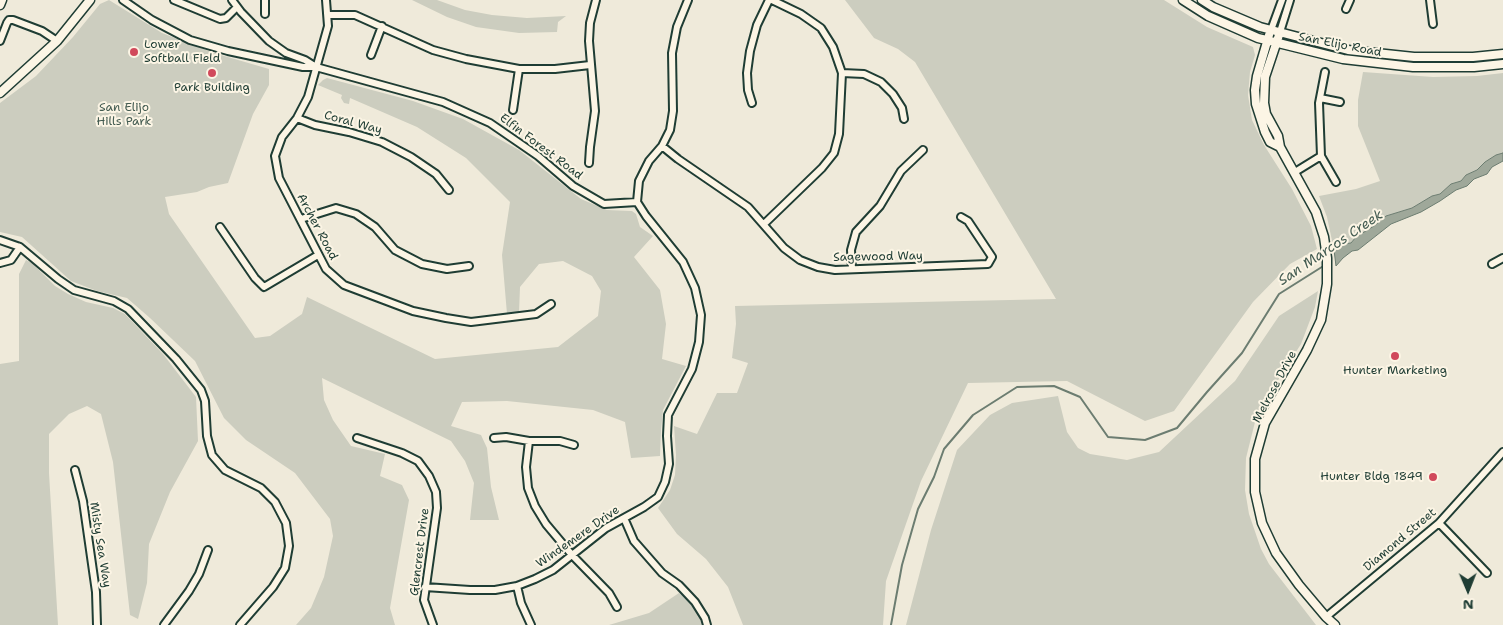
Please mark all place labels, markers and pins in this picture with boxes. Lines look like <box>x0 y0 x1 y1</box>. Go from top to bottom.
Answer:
place label: Lower Softball Field <box>144 38 220 66</box>
marker: Lower Softball Field <box>128 46 140 58</box>
marker: Park Building <box>206 67 218 79</box>
place label: Park Building <box>174 81 250 95</box>
marker: Hunter Marketing <box>1389 350 1401 362</box>
place label: Hunter Marketing <box>1343 364 1447 378</box>
place label: Hunter Bldg 1849 <box>1320 470 1423 484</box>
marker: Hunter Bldg 1849 <box>1427 471 1439 483</box>

